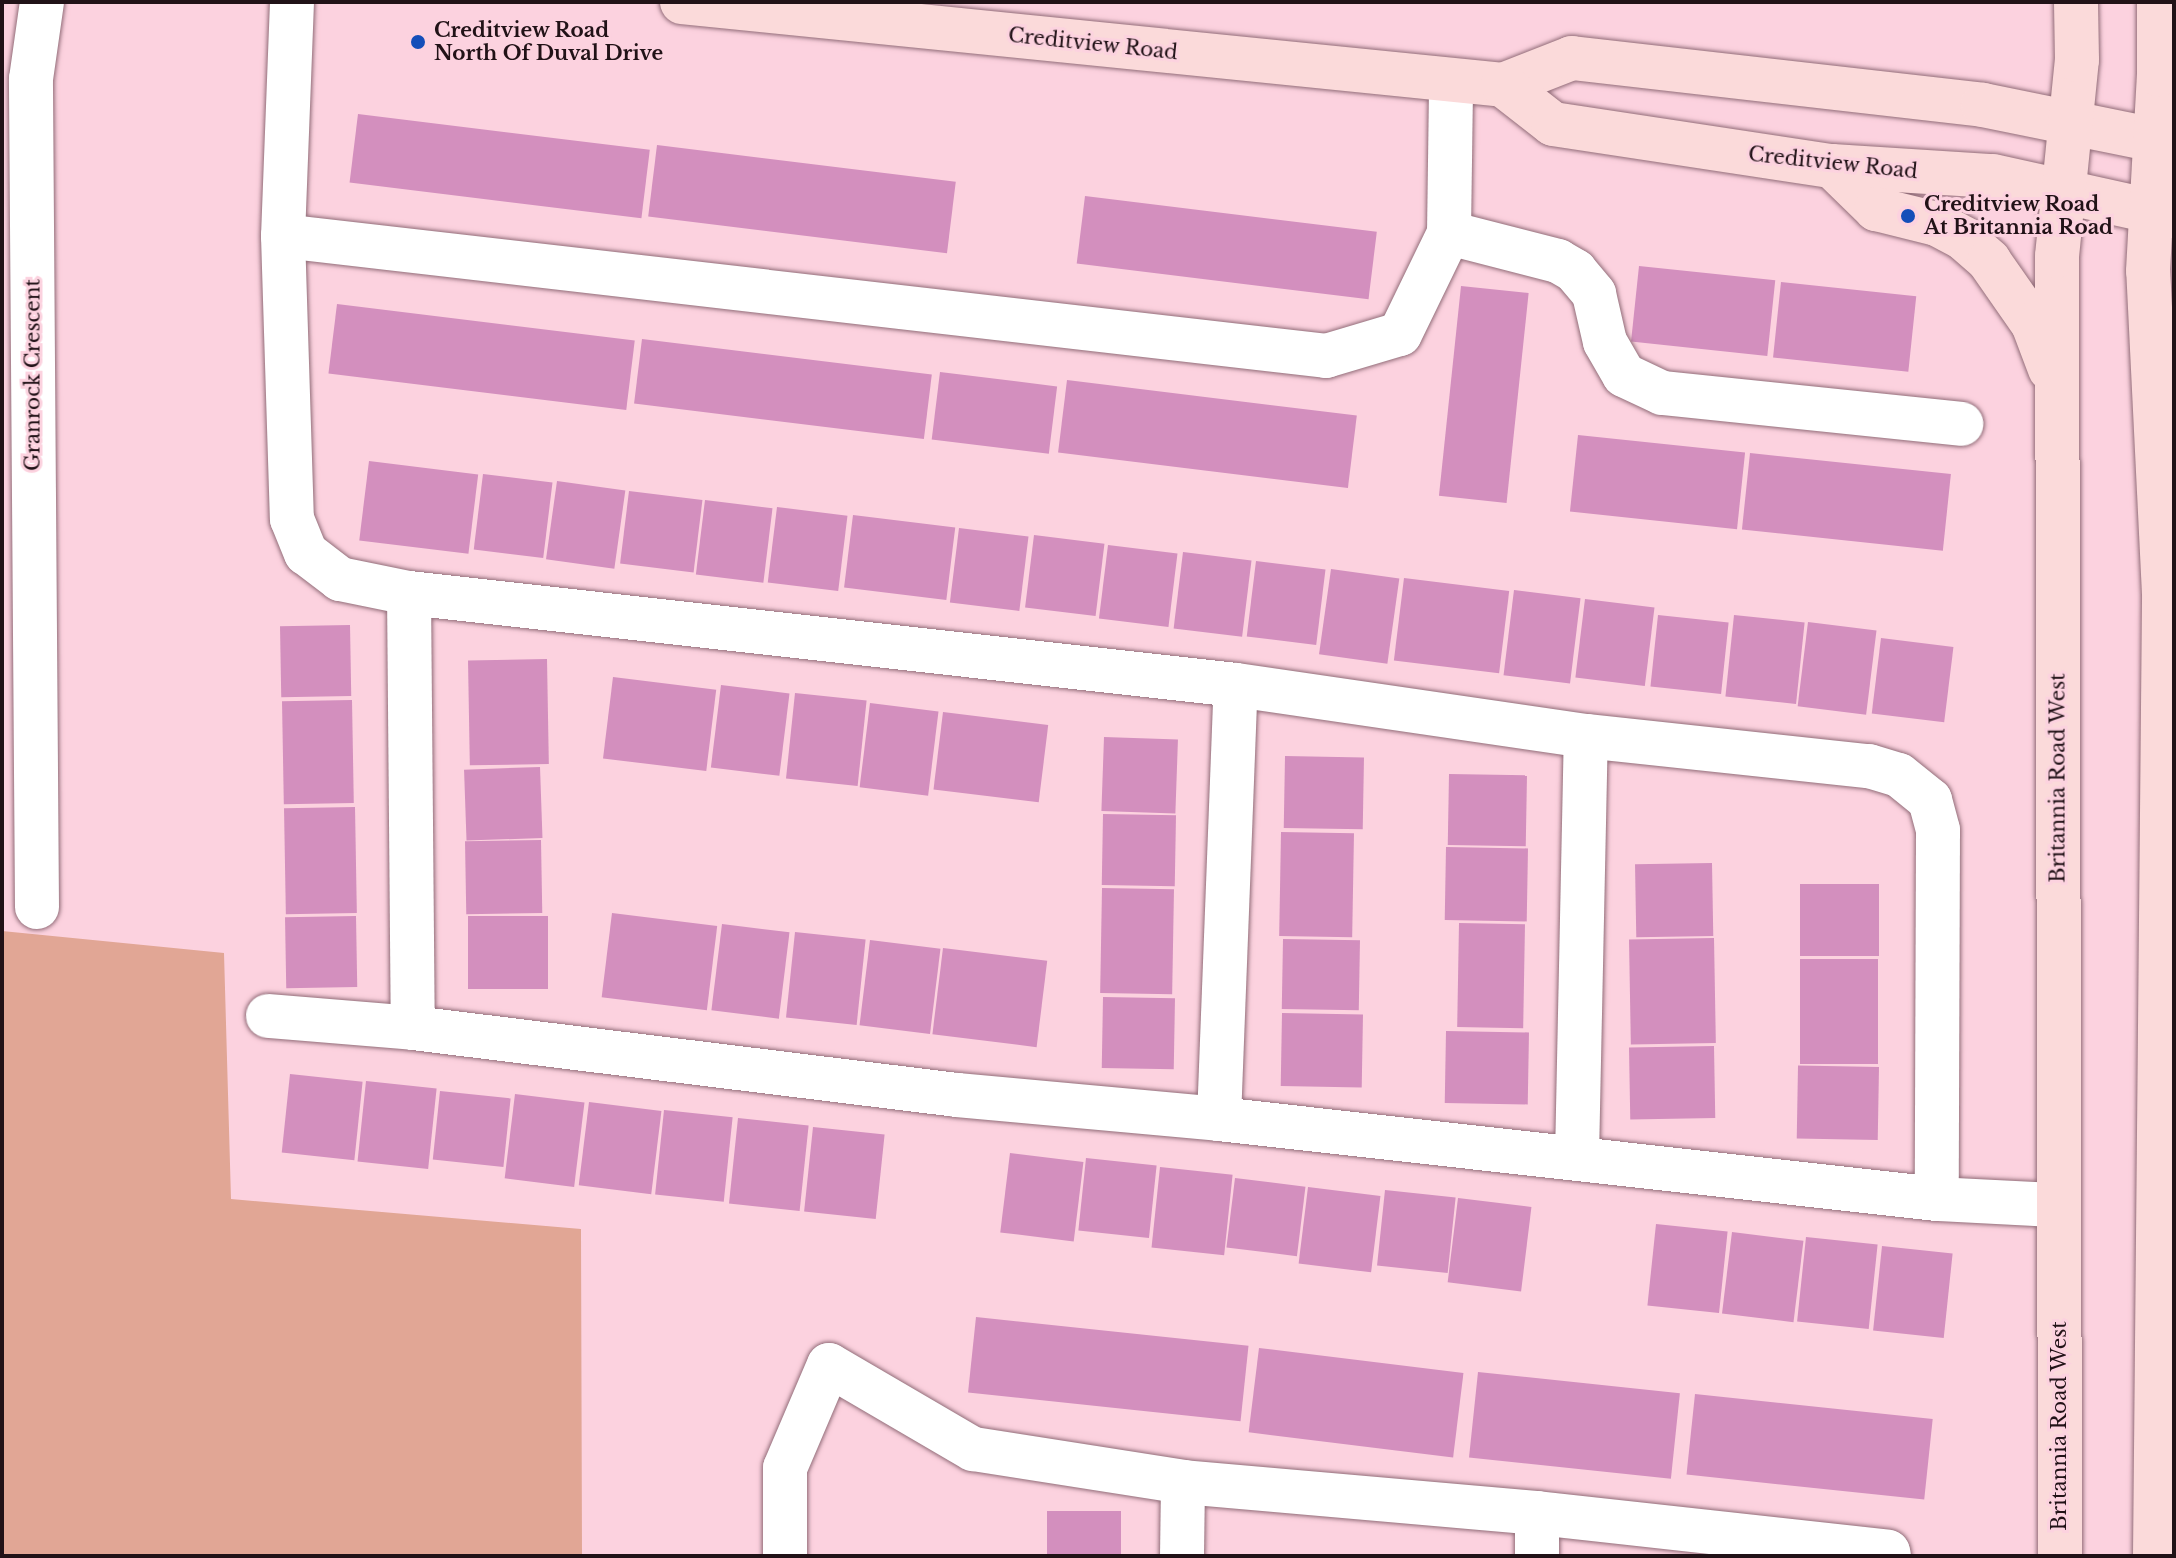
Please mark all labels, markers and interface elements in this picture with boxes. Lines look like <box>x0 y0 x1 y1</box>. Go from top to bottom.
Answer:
place label: Creditview Road North Of Duval Drive <box>434 18 663 65</box>
street label: Creditview Road <box>1007 23 1179 65</box>
marker: Creditview Road North Of Duval Drive <box>409 33 427 51</box>
street label: Creditview Road <box>1747 142 1919 184</box>
place label: Creditview Road At Britannia Road <box>1924 192 2113 239</box>
marker: Creditview Road At Britannia Road <box>1899 207 1917 225</box>
street label: Granrock Crescent <box>21 279 45 471</box>
street label: Britannia Road West <box>2046 673 2070 883</box>
street label: Britannia Road West <box>2047 1321 2071 1531</box>

